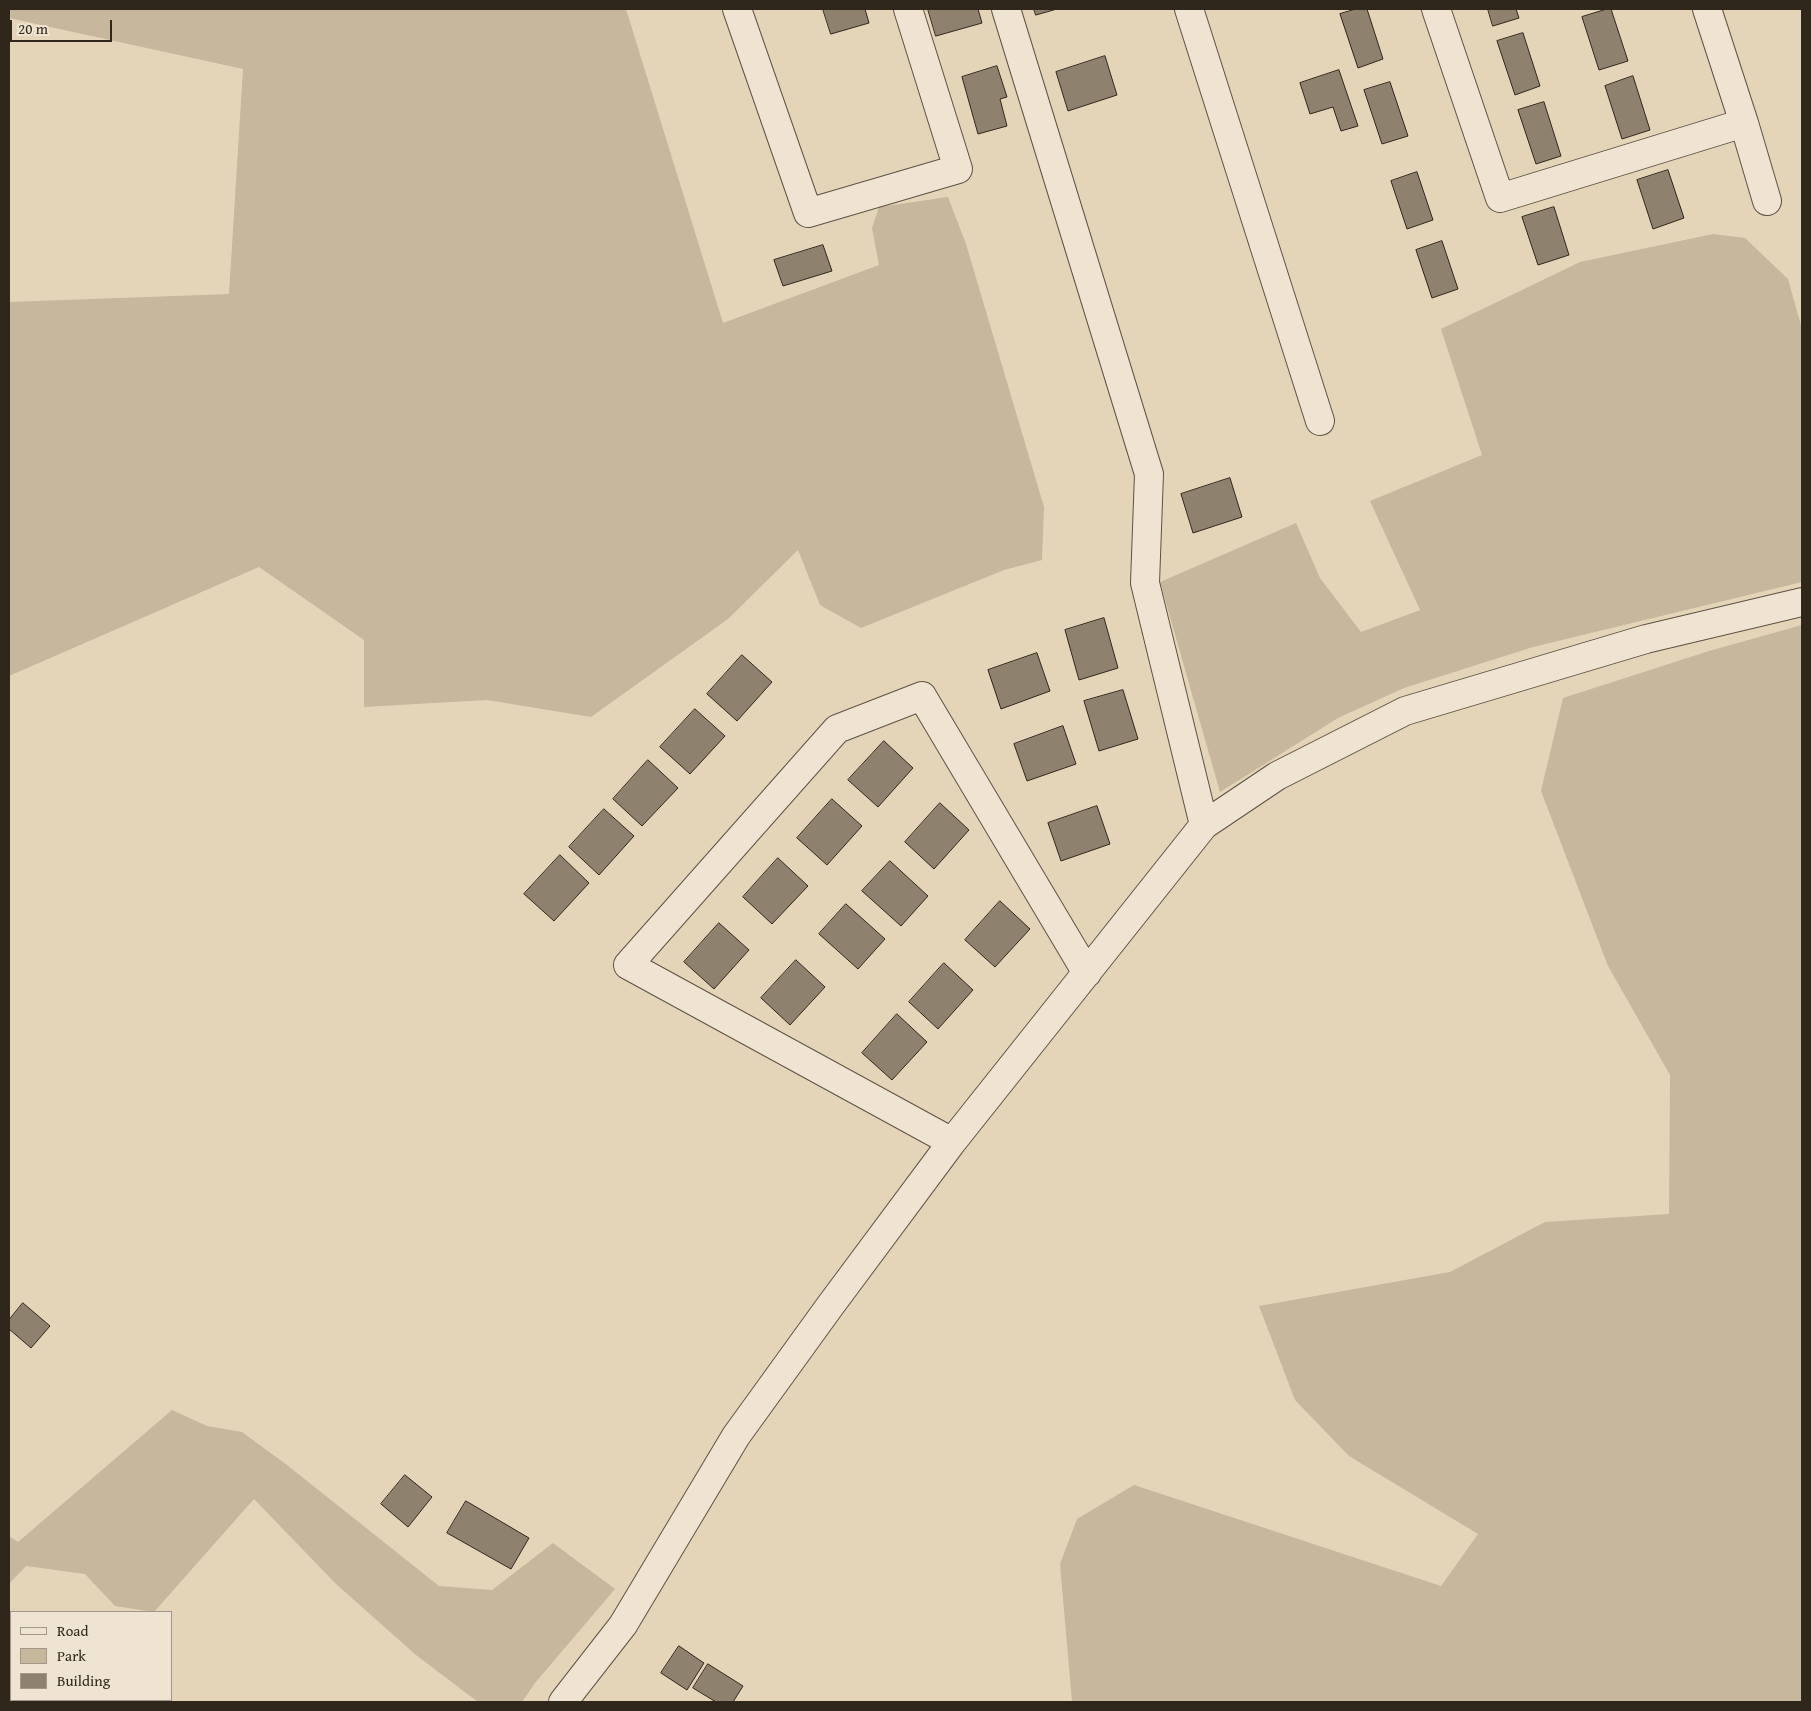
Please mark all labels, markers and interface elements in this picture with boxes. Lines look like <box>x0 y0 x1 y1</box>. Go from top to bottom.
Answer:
scale bar <box>12 10 115 42</box>
text: 20 m <box>18 18 48 39</box>
legend <box>10 1611 172 1701</box>
text: Road <box>57 1620 88 1641</box>
text: Park <box>57 1645 86 1666</box>
text: Building <box>57 1670 110 1691</box>

